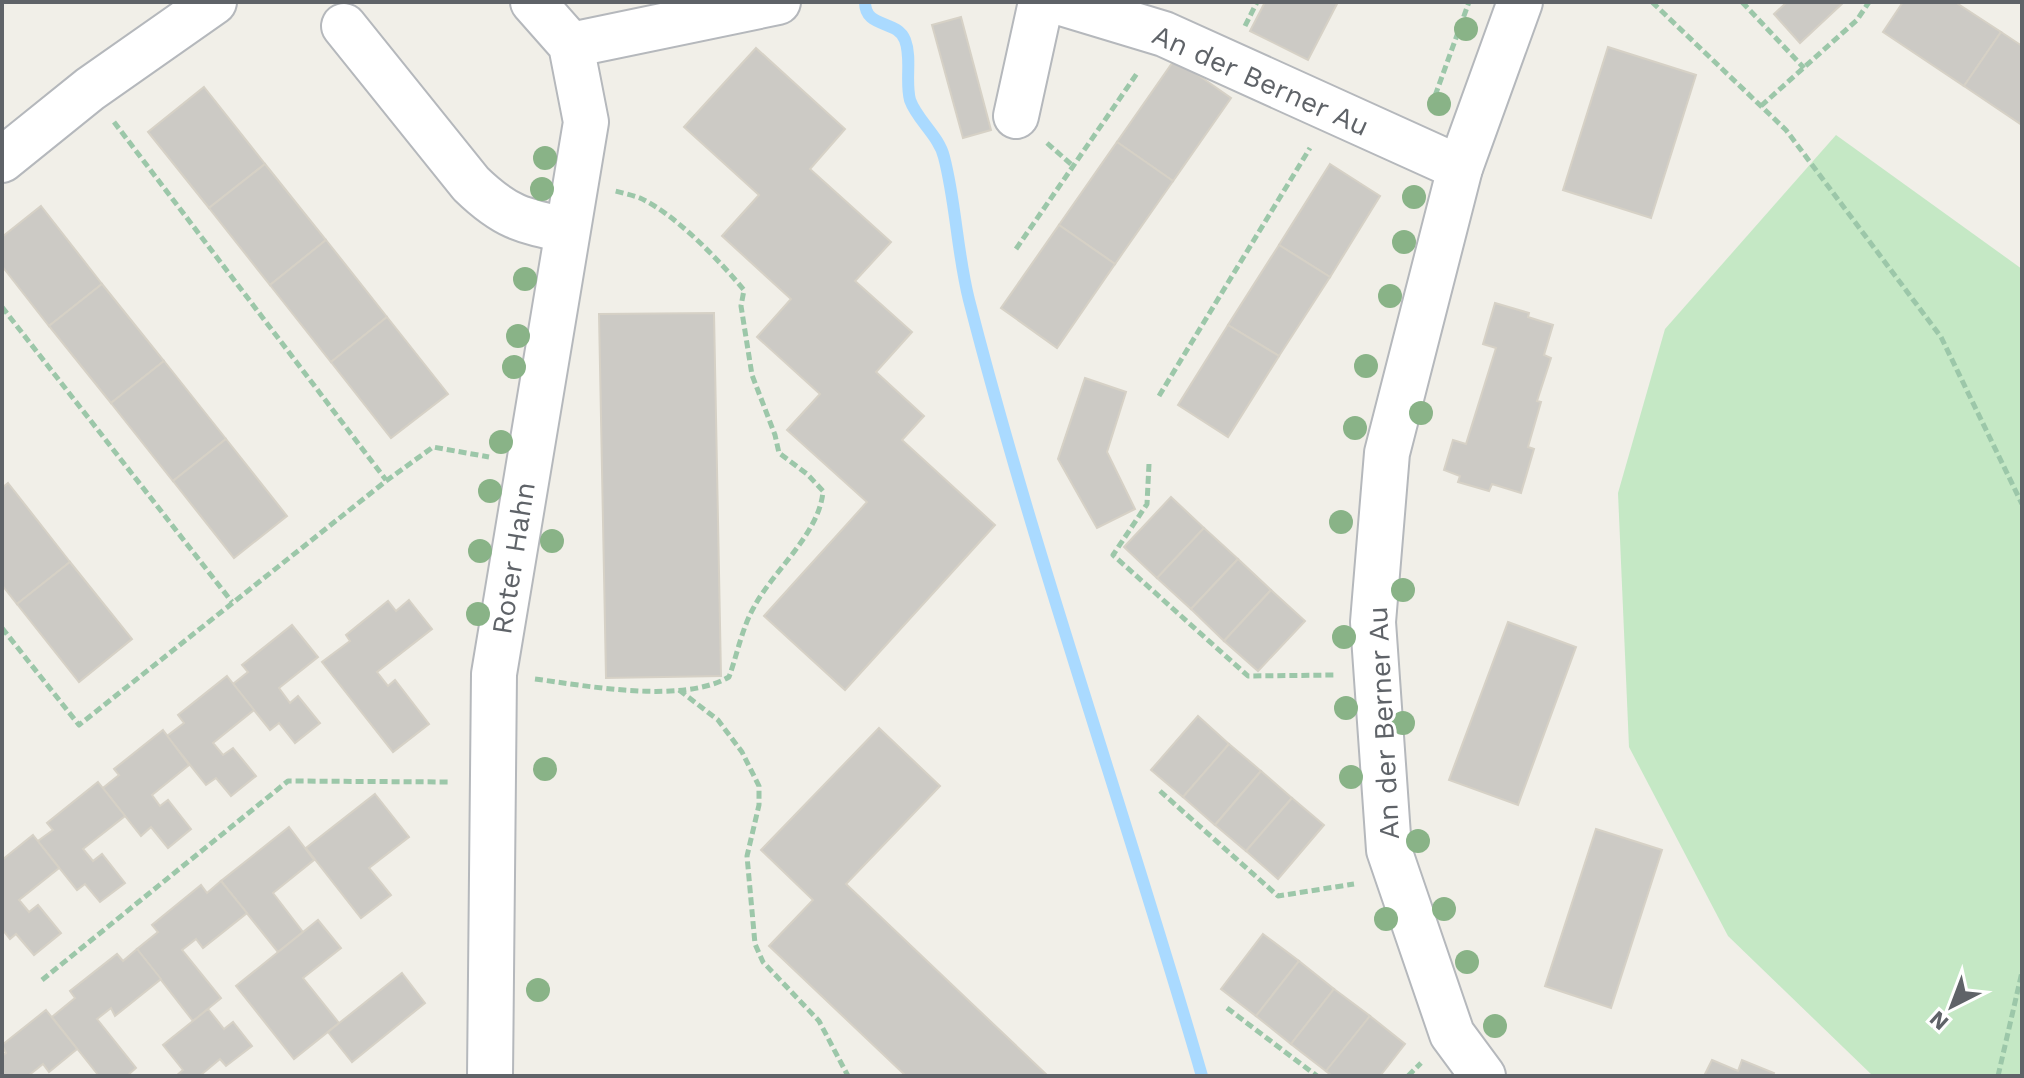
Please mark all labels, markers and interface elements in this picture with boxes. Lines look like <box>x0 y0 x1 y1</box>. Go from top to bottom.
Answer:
street label: An der Berner Au <box>1147 18 1374 143</box>
street label: Roter Hahn <box>485 480 542 637</box>
street label: An der Berner Au <box>1361 606 1406 840</box>
north arrow <box>1912 966 1992 1046</box>
text: N <box>1925 1006 1953 1035</box>

